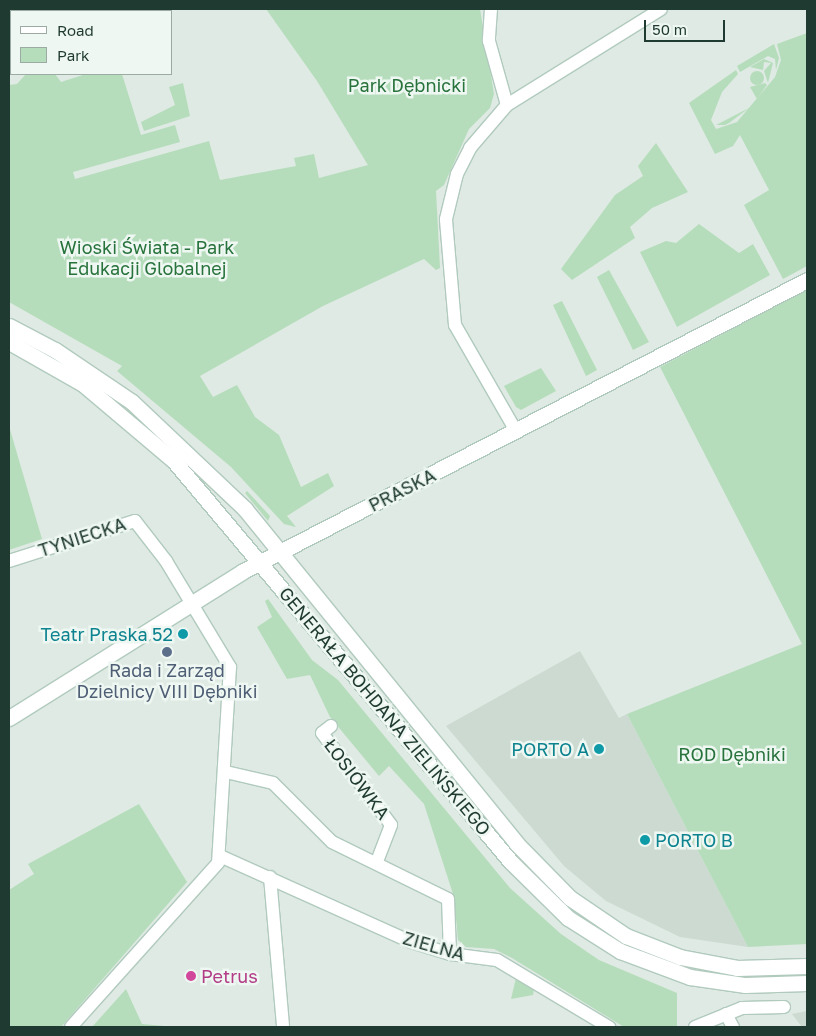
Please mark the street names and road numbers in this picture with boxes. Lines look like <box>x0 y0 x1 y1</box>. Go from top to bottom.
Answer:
street label: PRASKA <box>365 464 439 516</box>
street label: TYNIECKA <box>36 513 128 561</box>
street label: GENERAŁA BOHDANA ZIELIŃSKIEGO <box>275 582 495 840</box>
street label: ŁOSIÓWKA <box>320 734 394 824</box>
street label: ZIELNA <box>401 927 467 965</box>

